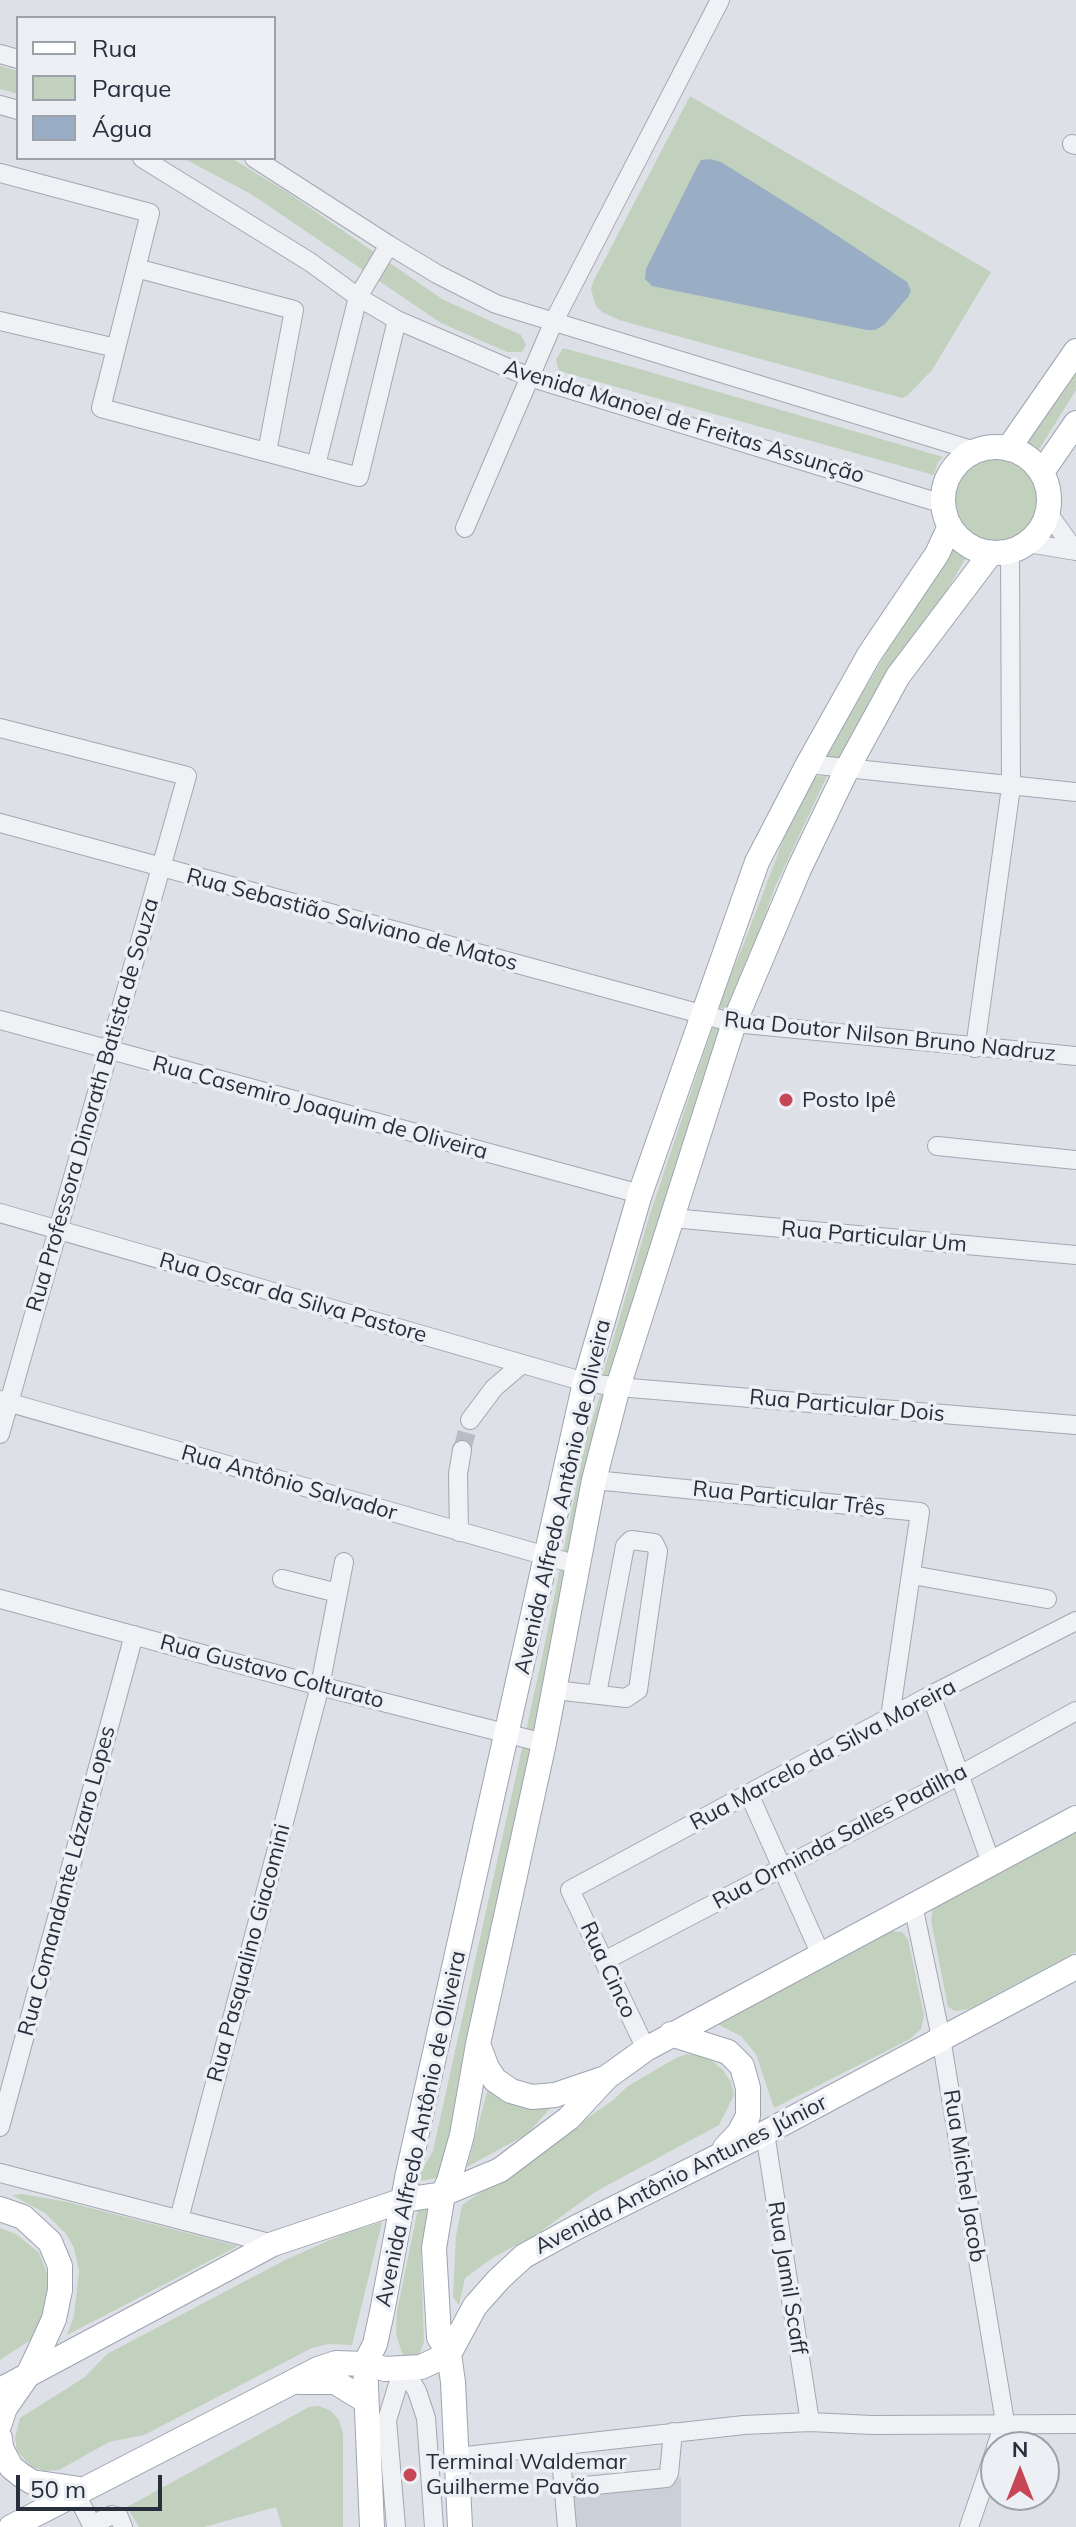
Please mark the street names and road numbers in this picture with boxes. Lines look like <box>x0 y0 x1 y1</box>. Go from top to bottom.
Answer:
street label: Avenida Manoel de Freitas Assunção <box>501 354 867 490</box>
street label: Rua Sebastião Salviano de Matos <box>184 863 520 977</box>
street label: Rua Professora Dinorath Batista de Souza <box>21 895 165 1315</box>
street label: Rua Doutor Nilson Bruno Nadruz <box>723 1006 1057 1068</box>
street label: Rua Casemiro Joaquim de Oliveira <box>150 1051 490 1165</box>
street label: Rua Particular Um <box>780 1216 968 1258</box>
street label: Rua Oscar da Silva Pastore <box>156 1247 430 1349</box>
street label: Avenida Alfredo Antônio de Oliveira <box>509 1317 617 1677</box>
street label: Rua Particular Dois <box>748 1384 946 1428</box>
street label: Rua Antônio Salvador <box>178 1440 400 1526</box>
street label: Rua Particular Três <box>691 1476 887 1522</box>
street label: Rua Gustavo Colturato <box>157 1629 387 1715</box>
street label: Rua Marcelo da Silva Moreira <box>686 1674 960 1836</box>
street label: Rua Comandante Lázaro Lopes <box>13 1723 121 2039</box>
street label: Rua Orminda Salles Padilha <box>708 1759 972 1915</box>
street label: Rua Pasqualino Giacomini <box>202 1821 296 2085</box>
street label: Rua Cinco <box>574 1918 642 2022</box>
street label: Avenida Alfredo Antônio de Oliveira <box>370 1949 472 2309</box>
street label: Rua Michel Jacob <box>937 2088 991 2264</box>
street label: Avenida Antônio Antunes Júnior <box>530 2090 832 2260</box>
street label: Rua Jamil Scaff <box>762 2199 812 2357</box>

